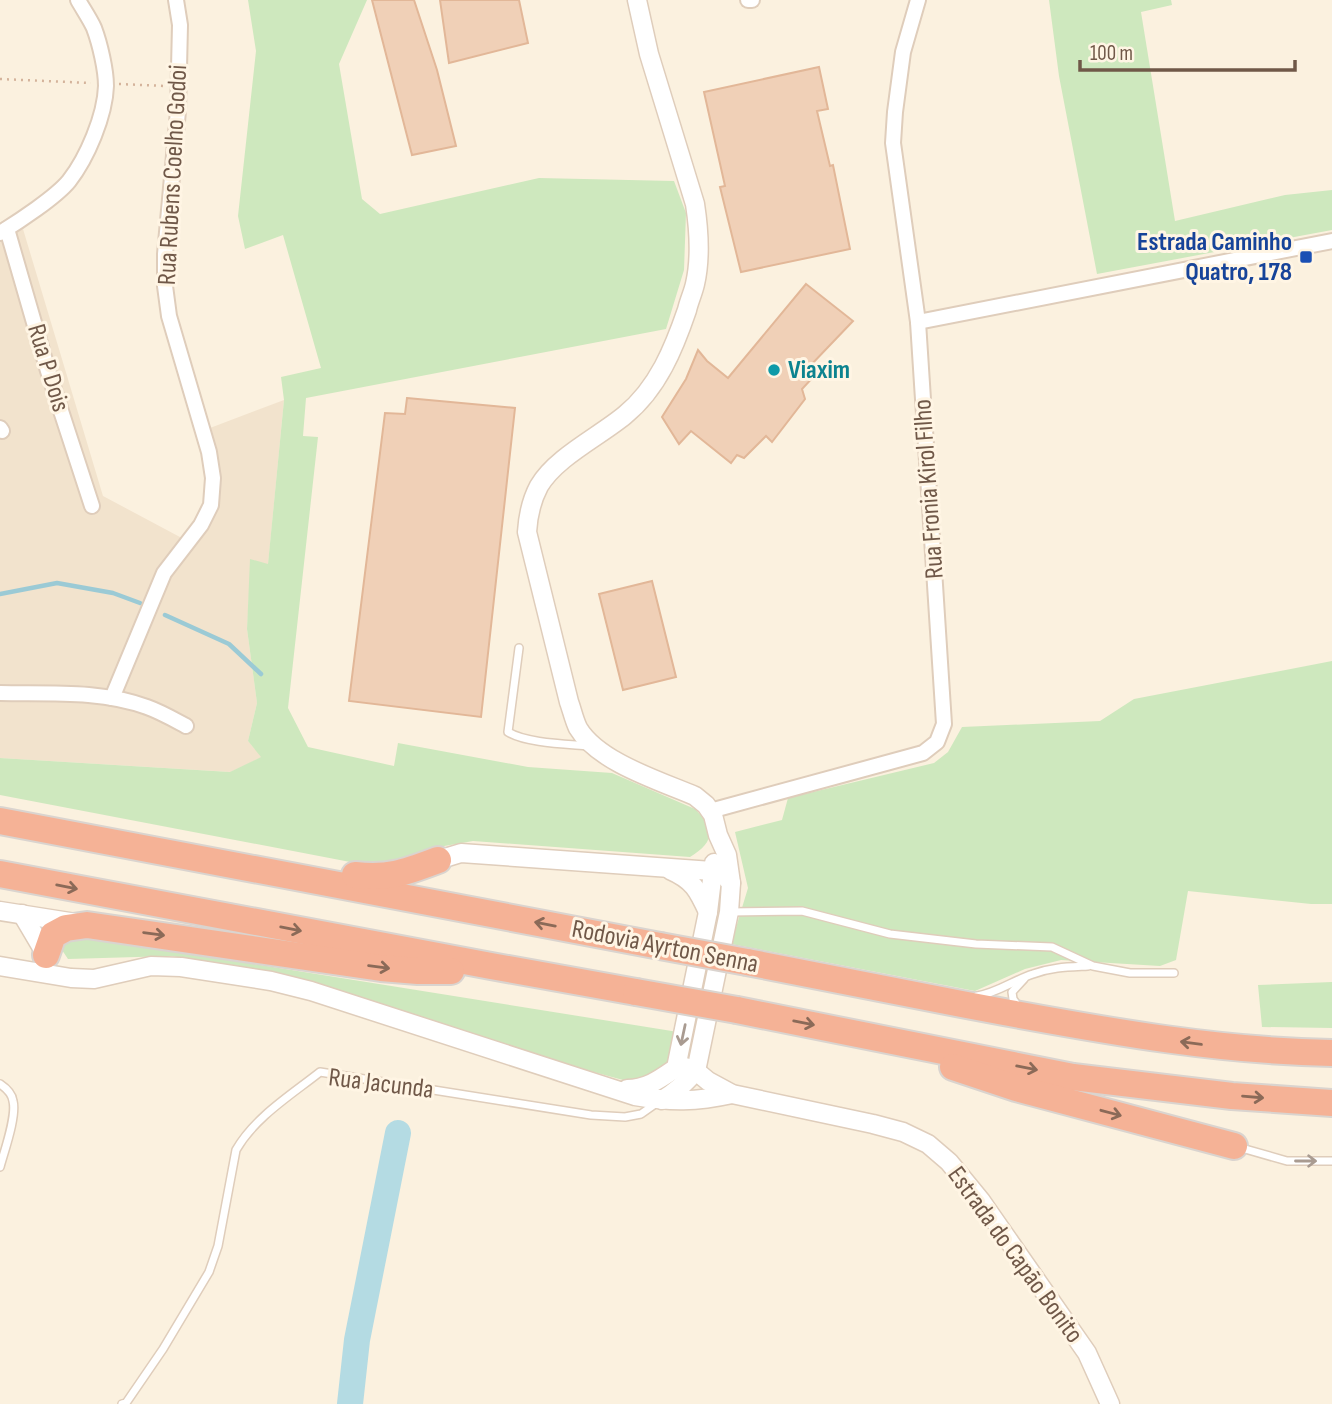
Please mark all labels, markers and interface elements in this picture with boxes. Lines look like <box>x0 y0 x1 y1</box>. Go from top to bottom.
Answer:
scale bar <box>1080 28 1295 72</box>
text: 100 m <box>1090 41 1133 66</box>
street label: Rua Rubens Coelho Godoi <box>152 64 194 286</box>
place label: Estrada Caminho Quatro, 178 <box>1137 227 1292 288</box>
marker: Estrada Caminho Quatro, 178 <box>1298 249 1314 265</box>
street label: Rua P Dois <box>20 320 76 416</box>
place label: Viaxim <box>788 355 850 386</box>
marker: Viaxim <box>766 362 782 378</box>
street label: Rua Fronia Kirol Filho <box>907 398 951 580</box>
one-way arrow <box>55 881 78 894</box>
street label: Rodovia Ayrton Senna <box>569 914 761 980</box>
one-way arrow <box>534 916 557 930</box>
one-way arrow <box>279 923 302 936</box>
one-way arrow <box>142 928 165 941</box>
one-way arrow <box>368 961 390 974</box>
one-way arrow <box>792 1017 815 1031</box>
one-way arrow <box>676 1023 690 1046</box>
one-way arrow <box>1180 1037 1203 1050</box>
one-way arrow <box>1015 1061 1038 1075</box>
street label: Rua Jacunda <box>327 1062 435 1106</box>
one-way arrow <box>1241 1091 1263 1104</box>
one-way arrow <box>1099 1107 1121 1120</box>
one-way arrow <box>1294 1154 1317 1168</box>
street label: Estrada do Capão Bonito <box>941 1161 1089 1349</box>

